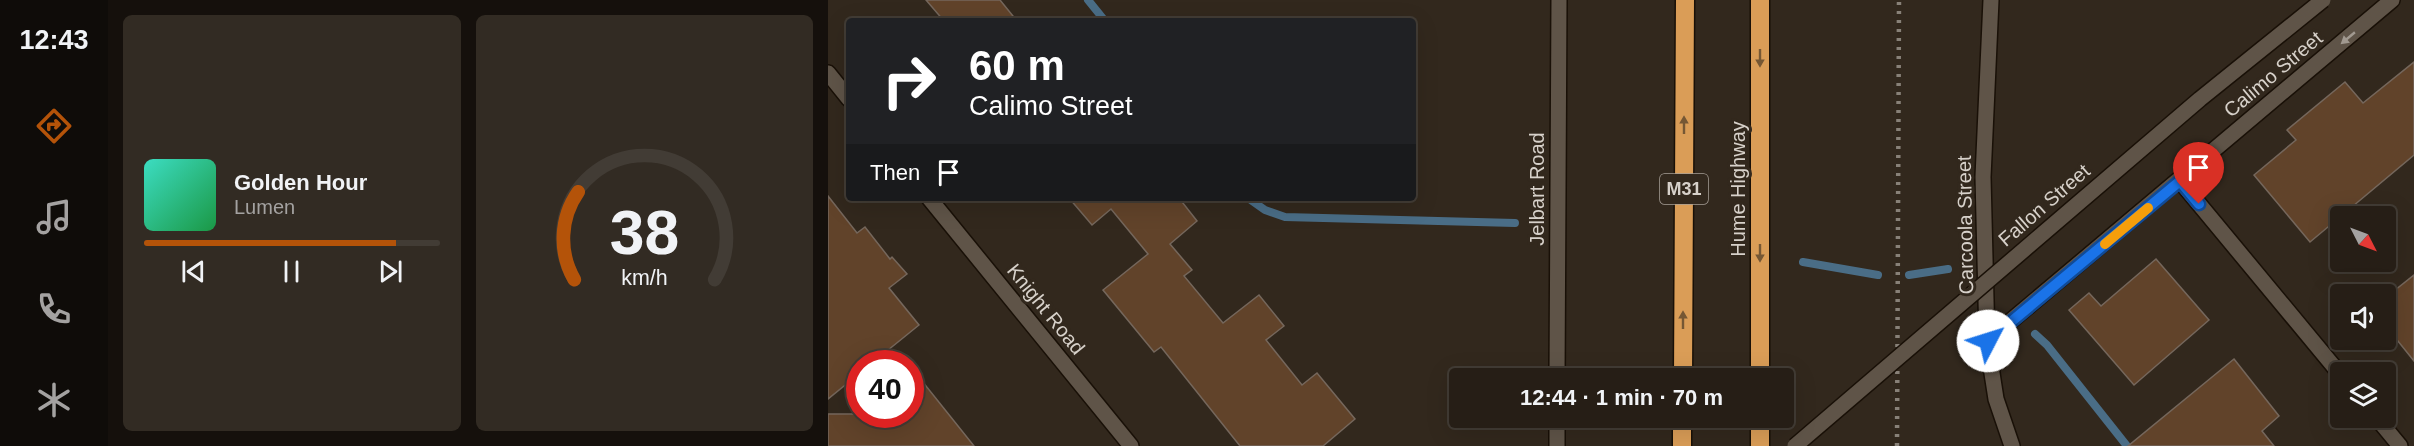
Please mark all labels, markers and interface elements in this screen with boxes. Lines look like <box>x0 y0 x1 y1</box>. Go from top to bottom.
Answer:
text: 12:43 <box>19 25 89 55</box>
street label: Calimo Street <box>2220 26 2327 121</box>
one-way arrow <box>2341 31 2356 44</box>
icon: right <box>870 42 948 120</box>
text: 60 m <box>969 42 1065 89</box>
one-way arrow <box>1755 49 1765 68</box>
text: Calimo Street <box>969 91 1133 121</box>
icon: directions <box>33 105 75 147</box>
one-way arrow <box>1679 115 1689 134</box>
street label: Hume Highway <box>1727 121 1749 257</box>
street label: Jelbart Road <box>1526 132 1548 246</box>
pin <box>2173 142 2224 204</box>
icon: arrive <box>2182 151 2215 184</box>
street label: Carcoola Street <box>1953 155 1977 295</box>
icon: arrive <box>932 156 965 189</box>
street label: Fallon Street <box>1994 159 2094 250</box>
text: Then <box>870 160 920 185</box>
text: Golden Hour <box>234 170 367 195</box>
road number: M31 <box>1660 174 1708 204</box>
icon: music <box>33 196 75 238</box>
text: Lumen <box>234 196 295 218</box>
text: 38 <box>610 198 679 267</box>
north arrow <box>2330 206 2396 272</box>
map controls <box>2330 206 2396 428</box>
one-way arrow <box>1755 244 1765 263</box>
icon: previous <box>177 255 210 288</box>
icon: pause <box>275 255 308 288</box>
icon: next <box>374 255 407 288</box>
street label: Knight Road <box>1003 259 1089 359</box>
text: km/h <box>621 266 667 290</box>
button: sound <box>2330 284 2396 350</box>
icon: phone <box>33 288 75 330</box>
position arrow <box>1956 309 2020 373</box>
one-way arrow <box>1678 310 1688 329</box>
speed limit sign: 40 <box>846 350 924 428</box>
button: layers <box>2330 362 2396 428</box>
icon: climate <box>33 379 75 421</box>
text: 12:44 · 1 min · 70 m <box>1520 385 1723 410</box>

